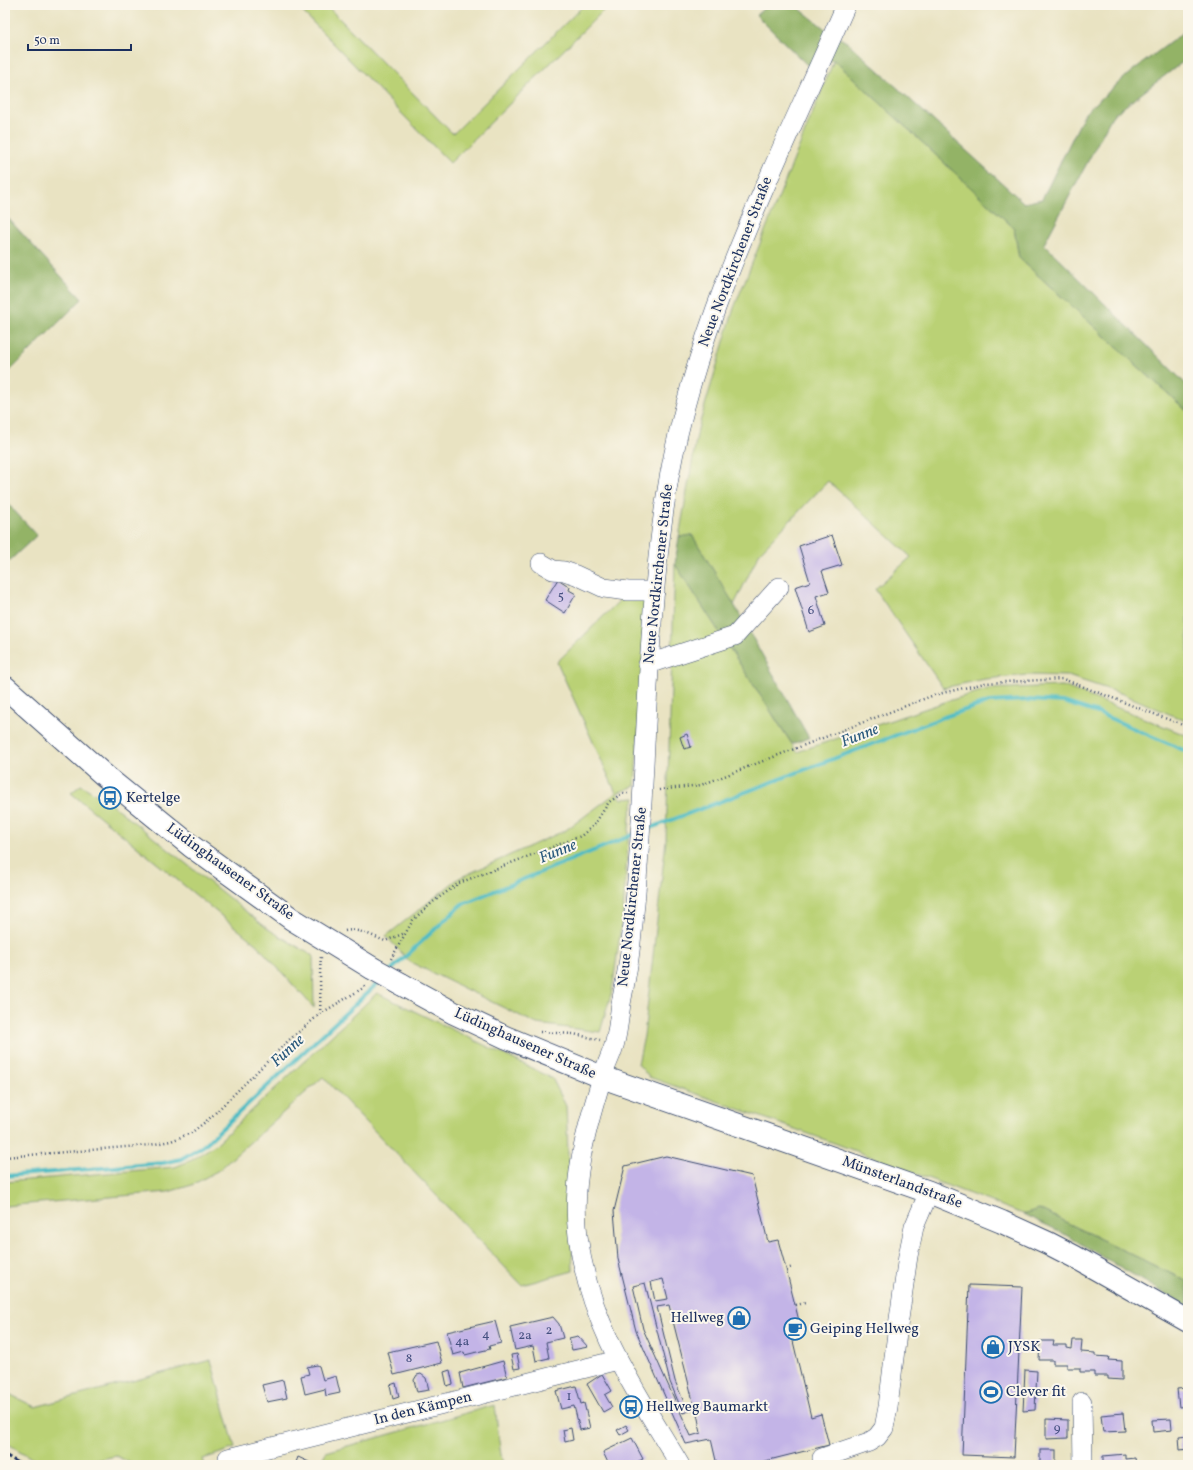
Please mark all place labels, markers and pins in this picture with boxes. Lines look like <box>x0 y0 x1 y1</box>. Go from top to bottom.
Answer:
bus stop icon: Kertelge <box>97 785 123 811</box>
place label: Kertelge <box>126 788 180 809</box>
shop icon: Hellweg <box>726 1305 752 1331</box>
place label: Hellweg <box>670 1308 724 1329</box>
cafe icon: Geiping Hellweg <box>782 1316 808 1342</box>
place label: Geiping Hellweg <box>810 1319 919 1340</box>
shop icon: JYSK <box>980 1334 1006 1360</box>
place label: JYSK <box>1008 1337 1041 1358</box>
sports icon: Clever fit <box>978 1379 1004 1405</box>
place label: Clever fit <box>1006 1382 1066 1403</box>
bus stop icon: Hellweg Baumarkt <box>618 1394 644 1420</box>
place label: Hellweg Baumarkt <box>646 1397 768 1418</box>

